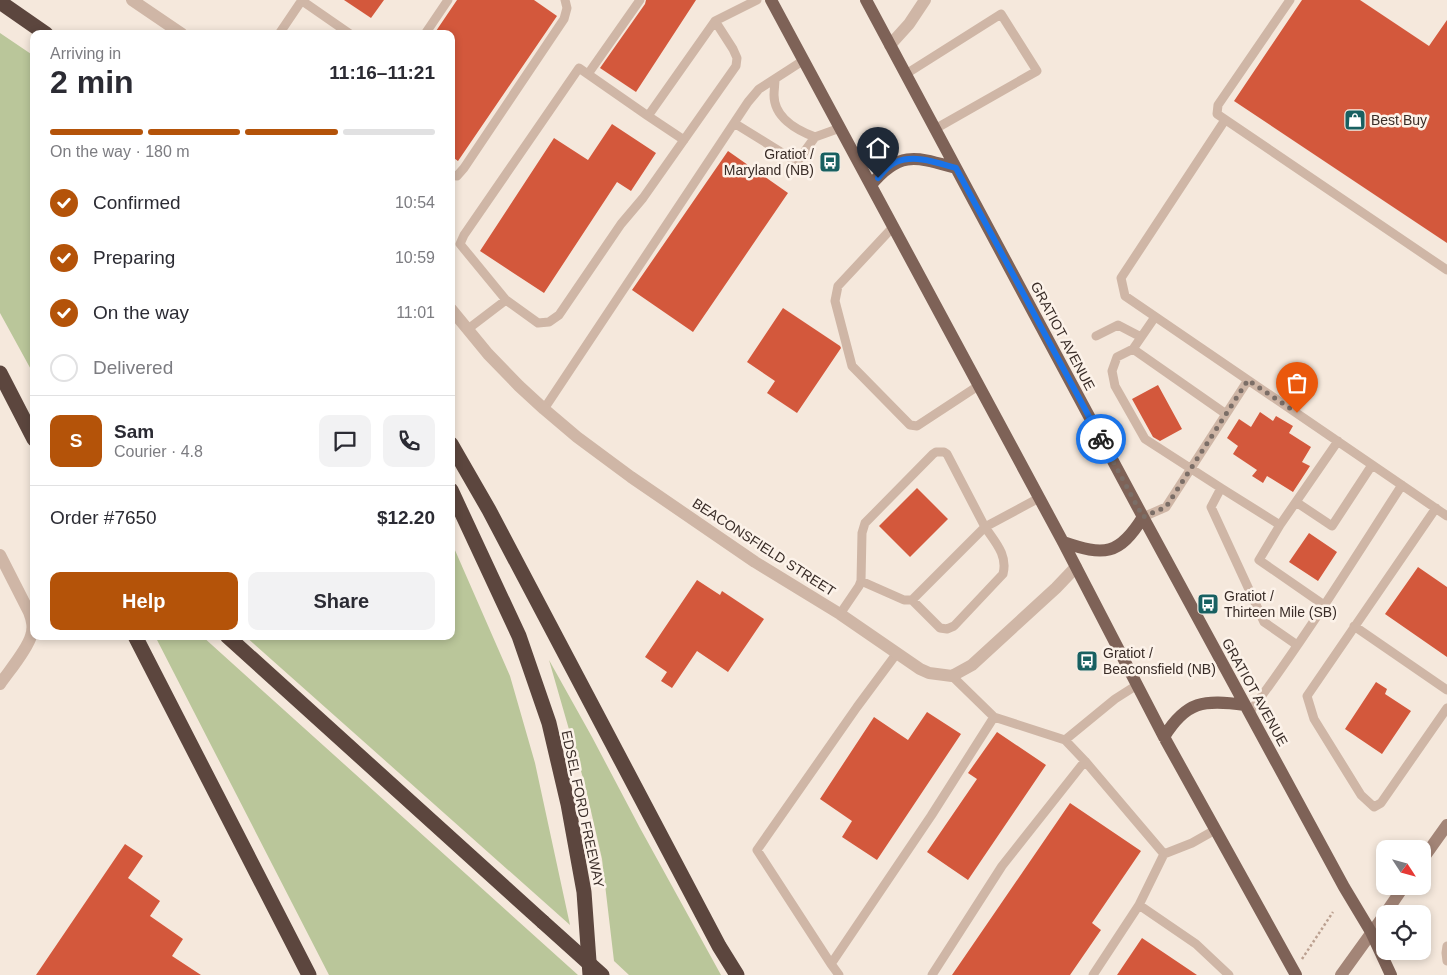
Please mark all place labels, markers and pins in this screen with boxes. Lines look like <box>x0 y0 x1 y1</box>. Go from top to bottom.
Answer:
shop icon: Best Buy <box>1343 108 1367 132</box>
place label: Best Buy <box>1371 112 1427 128</box>
pin <box>857 127 899 178</box>
place label: Gratiot / Maryland (NB) <box>724 146 814 178</box>
bus stop icon: Gratiot / Maryland (NB) <box>818 150 842 174</box>
pin <box>1276 362 1318 413</box>
place label: Gratiot / Thirteen Mile (SB) <box>1224 588 1337 620</box>
bus stop icon: Gratiot / Thirteen Mile (SB) <box>1196 592 1220 616</box>
place label: Gratiot / Beaconsfield (NB) <box>1103 645 1216 677</box>
bus stop icon: Gratiot / Beaconsfield (NB) <box>1075 649 1099 673</box>

